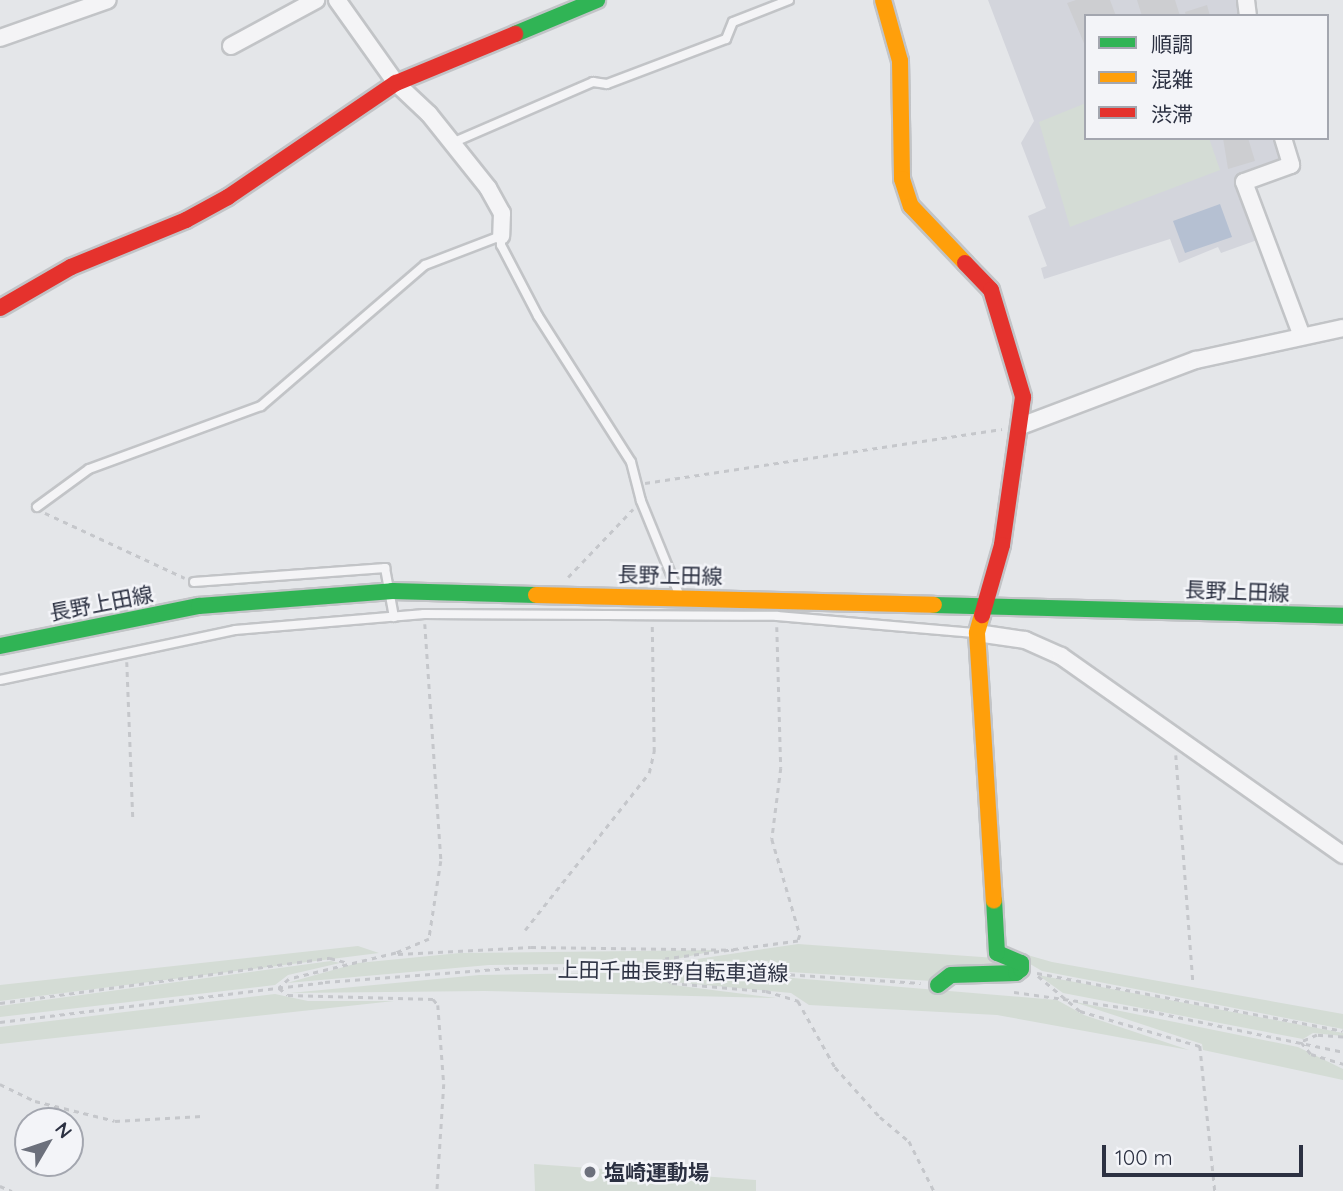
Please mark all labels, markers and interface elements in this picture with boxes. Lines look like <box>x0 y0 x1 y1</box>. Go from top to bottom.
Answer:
legend <box>1084 14 1329 140</box>
text: 順調 <box>1151 31 1193 57</box>
text: 混雑 <box>1151 66 1193 92</box>
text: 渋滞 <box>1151 101 1193 127</box>
street label: 長野上田線 <box>617 561 723 589</box>
street label: 長野上田線 <box>1184 577 1290 605</box>
street label: 長野上田線 <box>47 581 155 625</box>
street label: 上田千曲長野自転車道線 <box>557 956 789 986</box>
north arrow <box>14 1107 84 1177</box>
text: N <box>50 1117 77 1143</box>
scale bar <box>1105 1132 1306 1176</box>
text: 100 m <box>1115 1144 1173 1170</box>
place label: 塩崎運動場 <box>604 1159 709 1185</box>
marker: 塩崎運動場 <box>582 1164 598 1180</box>

